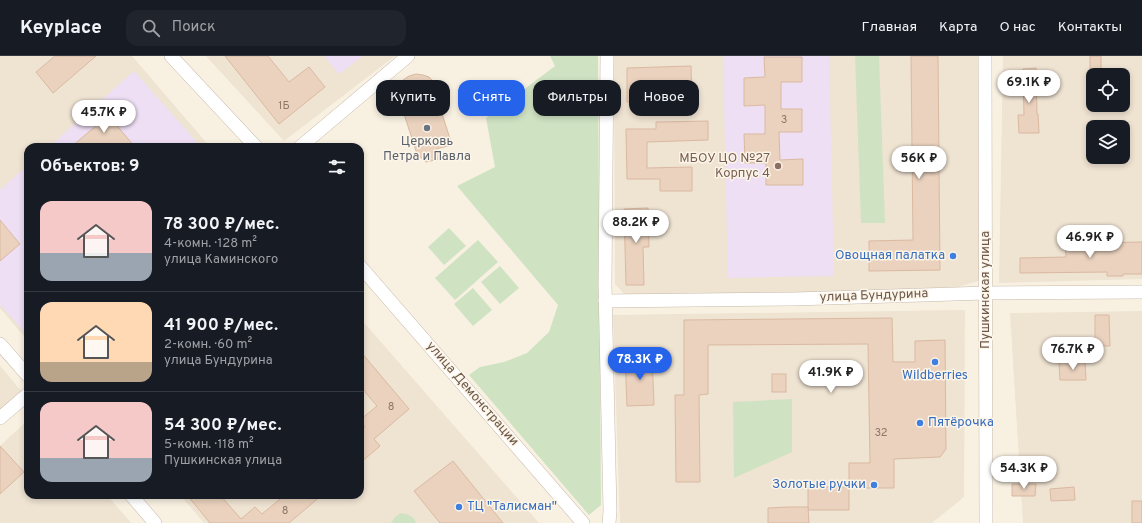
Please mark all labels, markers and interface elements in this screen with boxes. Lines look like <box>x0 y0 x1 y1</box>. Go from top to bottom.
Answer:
search box <box>126 10 406 46</box>
text: Keyplace <box>20 16 102 40</box>
icon: search <box>140 17 162 39</box>
text: Поиск <box>172 18 216 37</box>
text: Главная <box>862 19 917 36</box>
text: Карта <box>939 19 977 36</box>
text: О нас <box>999 19 1036 36</box>
text: Контакты <box>1058 19 1122 36</box>
map controls <box>1086 68 1130 164</box>
button: locate <box>1086 68 1130 112</box>
pin: 69.1K ₽ <box>992 70 1066 104</box>
text: 69.1K ₽ <box>1006 75 1052 91</box>
chip: Купить <box>376 80 450 116</box>
chip: Снять <box>458 80 525 116</box>
chip: Фильтры <box>533 80 621 116</box>
chip: Новое <box>629 80 699 116</box>
house number: 1Б <box>278 99 290 113</box>
pin: 45.7K ₽ <box>67 100 141 134</box>
text: 45.7K ₽ <box>81 105 127 121</box>
house number: 3 <box>781 113 787 127</box>
button: layers <box>1086 120 1130 164</box>
marker: Церковь Петра и Павла <box>422 123 432 133</box>
place label: Церковь Петра и Павла <box>383 134 471 165</box>
pin: 56K ₽ <box>891 146 947 180</box>
place label: МБОУ ЦО №27 Корпус 4 <box>679 151 770 182</box>
text: 56K ₽ <box>901 151 937 167</box>
text: Объектов: 9 <box>40 156 140 178</box>
icon: filters <box>326 156 348 178</box>
marker: МБОУ ЦО №27 Корпус 4 <box>773 161 783 171</box>
pin: 88.2K ₽ <box>599 210 673 244</box>
text: 78 300 ₽/мес. <box>164 214 279 236</box>
text: 88.2K ₽ <box>612 215 660 231</box>
icon: home <box>72 217 120 265</box>
pin: 46.9K ₽ <box>1053 225 1127 259</box>
text: 46.9K ₽ <box>1066 230 1114 246</box>
street label: Пушкинская улица <box>978 231 994 349</box>
text: 4-комн. · 128 m² <box>164 236 257 252</box>
place label: Овощная палатка <box>835 248 945 264</box>
marker: Овощная палатка <box>948 251 958 261</box>
text: улица Каминского <box>164 252 278 268</box>
street label: улица Бундурина <box>819 286 929 306</box>
text: 41 900 ₽/мес. <box>164 315 278 337</box>
icon: home <box>72 318 120 366</box>
text: 2-комн. · 60 m² <box>164 337 252 353</box>
pin: 76.7K ₽ <box>1036 337 1110 371</box>
street label: улица Демонстрации <box>422 338 522 450</box>
text: 76.7K ₽ <box>1051 342 1095 358</box>
pin: 78.3K ₽ <box>603 347 677 381</box>
text: 78.3K ₽ <box>617 352 663 368</box>
text: улица Бундурина <box>164 353 273 369</box>
marker: Wildberries <box>930 357 940 367</box>
pin: 41.9K ₽ <box>794 360 868 394</box>
text: 41.9K ₽ <box>808 365 854 381</box>
place label: Wildberries <box>902 368 968 384</box>
house number: 8 <box>388 400 394 414</box>
text: 54 300 ₽/мес. <box>164 415 282 437</box>
place label: Пятёрочка <box>928 415 994 431</box>
icon: home <box>72 418 120 466</box>
marker: Пятёрочка <box>915 418 925 428</box>
house number: 32 <box>874 426 888 440</box>
text: 5-комн. · 118 m² <box>164 437 254 453</box>
text: Пушкинская улица <box>164 453 282 469</box>
pin: 54.3K ₽ <box>987 456 1061 490</box>
text: 54.3K ₽ <box>1000 461 1048 477</box>
place label: Золотые ручки <box>772 477 866 493</box>
marker: Золотые ручки <box>869 480 879 490</box>
place label: ТЦ "Талисман" <box>467 499 557 515</box>
marker: ТЦ "Талисман" <box>454 502 464 512</box>
house number: 8 <box>282 504 288 518</box>

